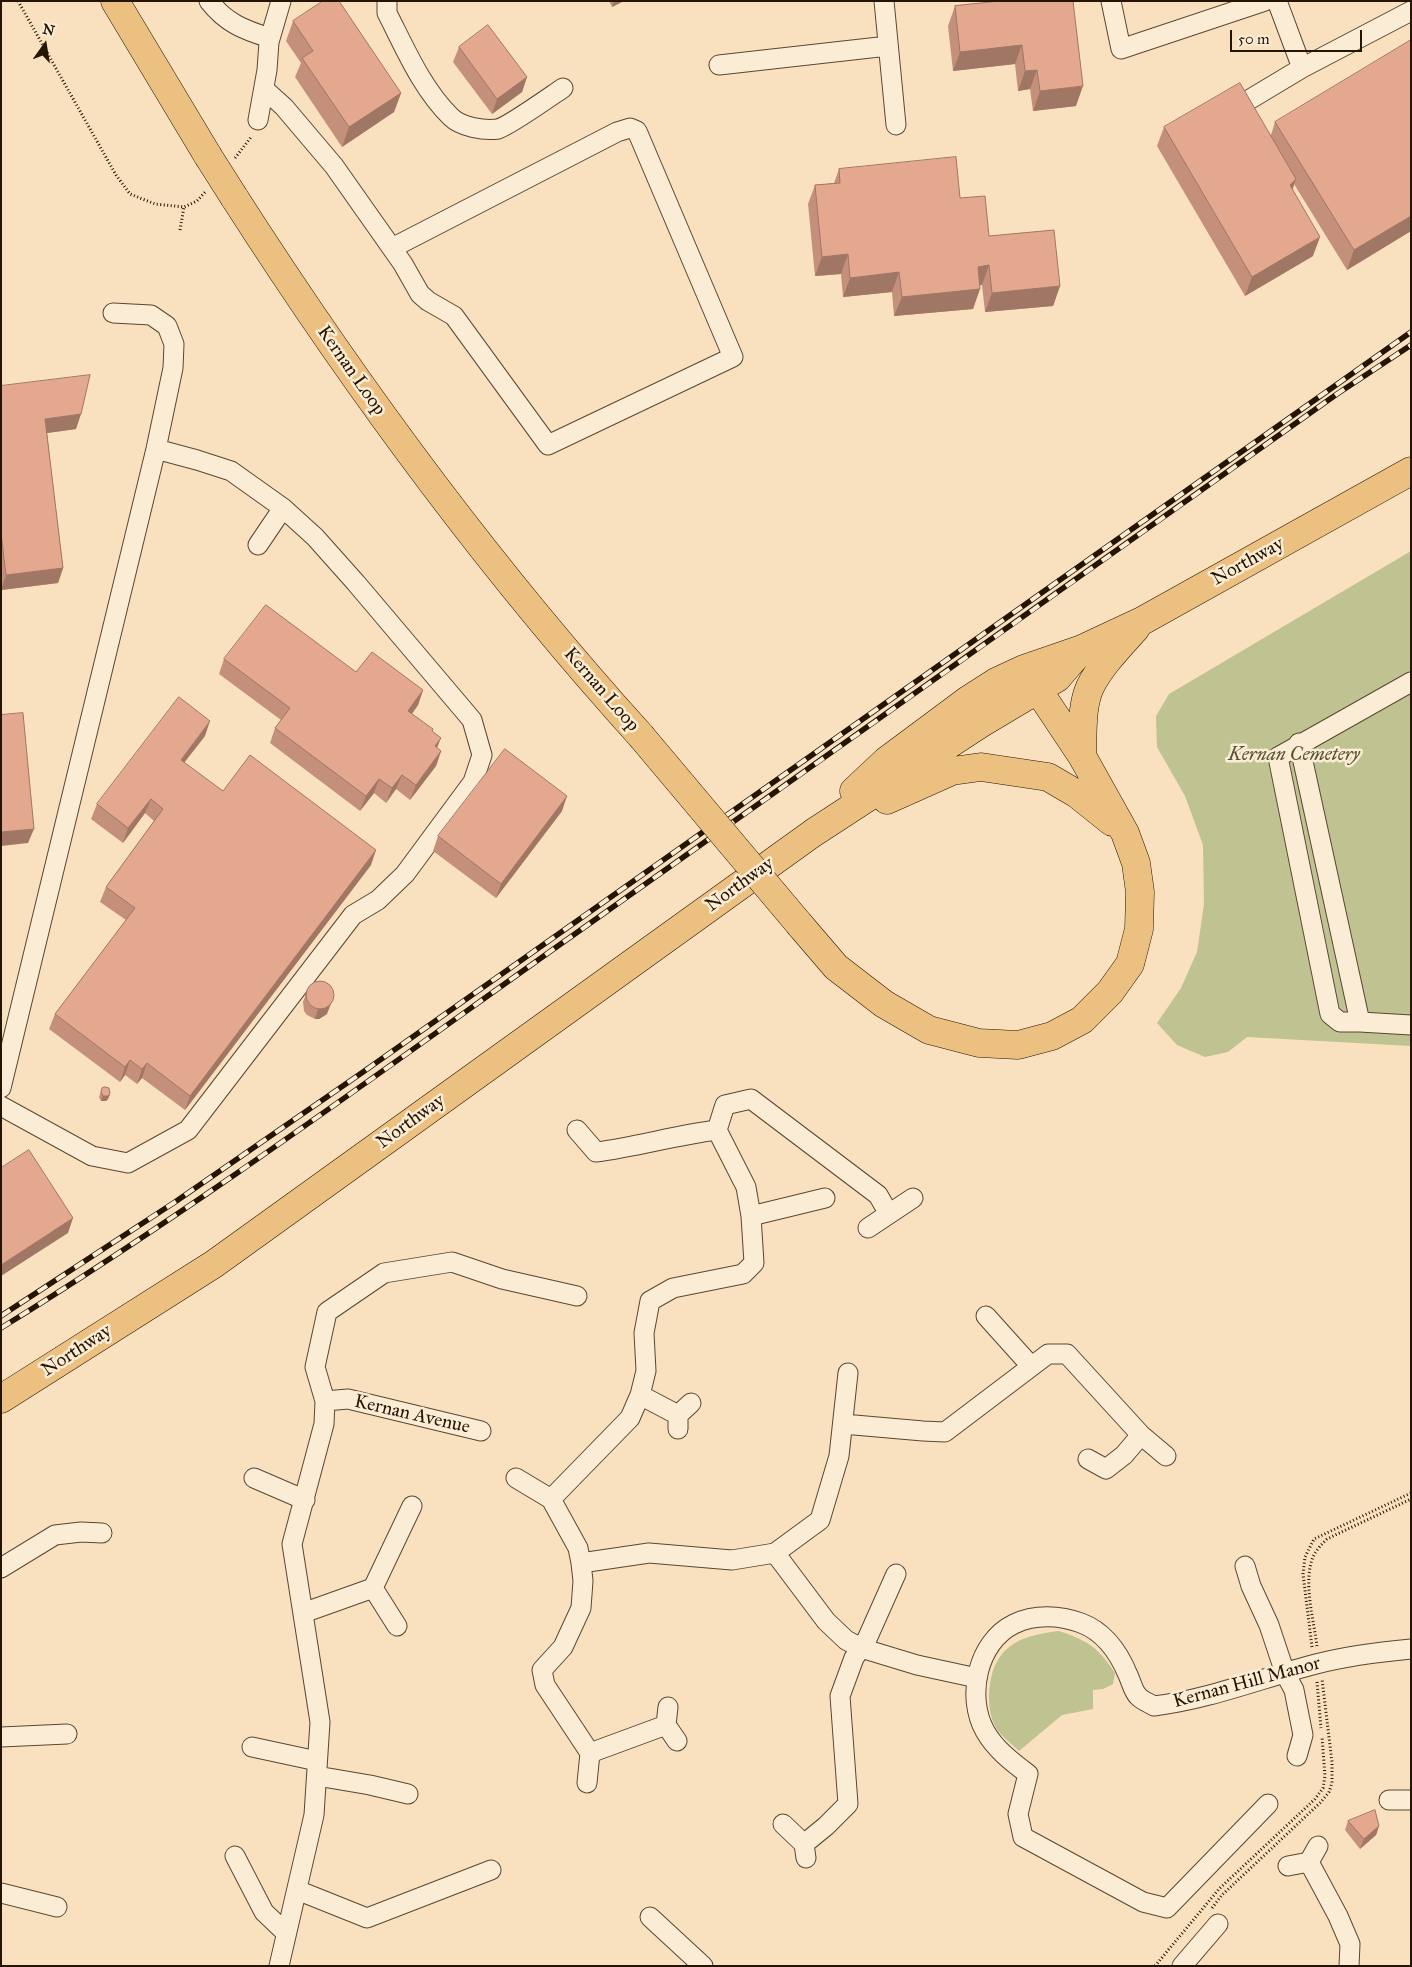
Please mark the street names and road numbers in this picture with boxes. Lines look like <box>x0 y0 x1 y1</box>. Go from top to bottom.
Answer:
street label: Kernan Loop <box>312 322 390 420</box>
street label: Northway <box>1208 533 1288 591</box>
street label: Kernan Loop <box>558 643 644 737</box>
street label: Northway <box>701 853 779 917</box>
street label: Northway <box>372 1090 450 1154</box>
street label: Northway <box>38 1320 116 1382</box>
street label: Kernan Avenue <box>352 1391 472 1439</box>
street label: Kernan Hill Manor <box>1171 1652 1323 1714</box>

